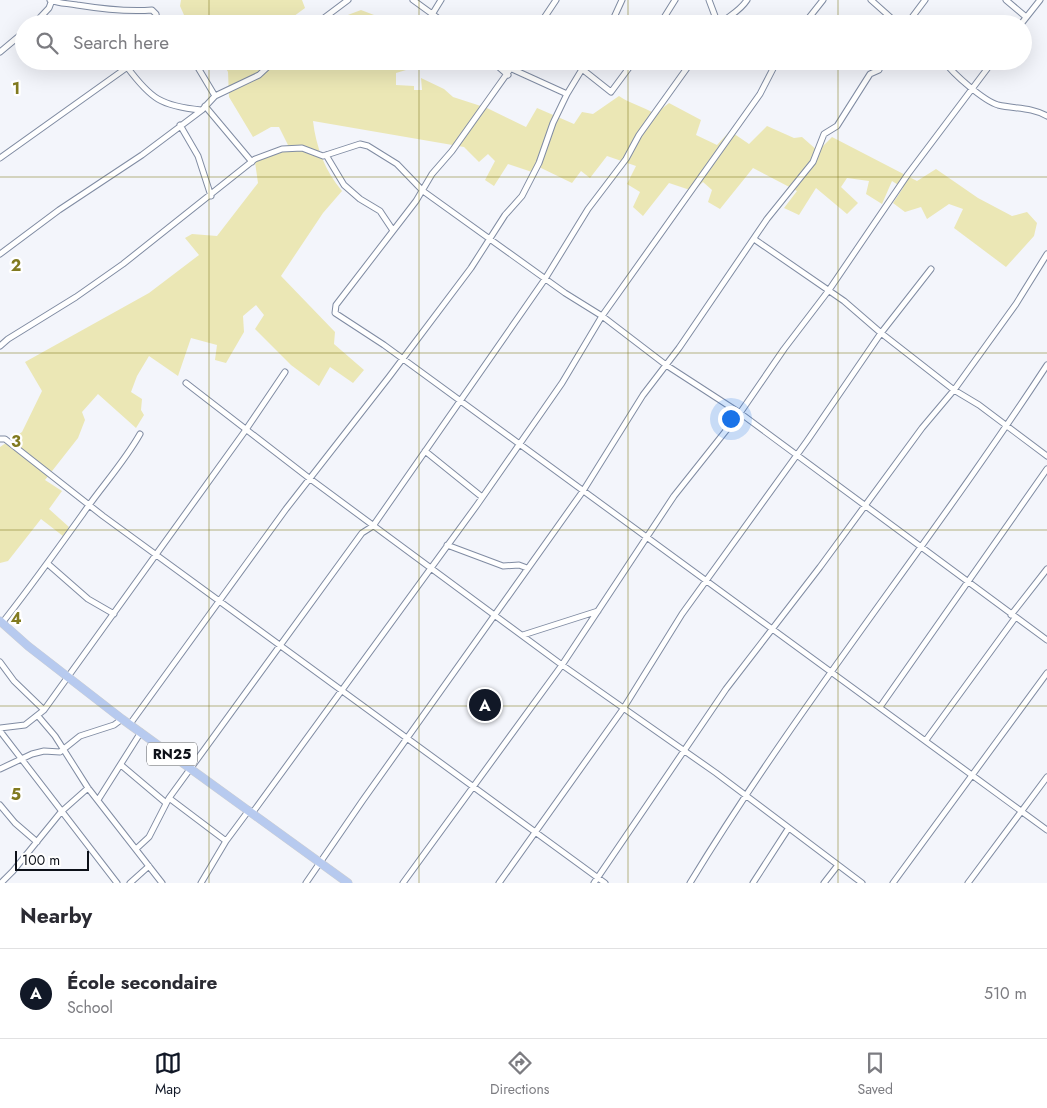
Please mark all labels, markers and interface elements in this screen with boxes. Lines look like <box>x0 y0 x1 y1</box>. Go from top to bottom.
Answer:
search box <box>15 15 1032 70</box>
icon: search <box>33 29 61 57</box>
text: Search here <box>73 29 169 56</box>
text: 1 <box>12 77 20 100</box>
text: 2 <box>11 254 21 277</box>
your location <box>718 406 744 432</box>
text: 3 <box>11 430 21 453</box>
text: 4 <box>10 607 22 630</box>
pin: A <box>469 686 501 724</box>
road number: RN25 <box>147 742 197 766</box>
text: 5 <box>11 783 21 806</box>
scale bar <box>15 848 89 871</box>
text: 100 m <box>22 850 60 870</box>
text: Nearby <box>20 901 92 931</box>
text: École secondaire <box>67 969 217 996</box>
text: A <box>30 982 42 1005</box>
text: 510 m <box>984 982 1027 1005</box>
text: School <box>67 996 113 1019</box>
tab: Map <box>154 1049 182 1099</box>
tab: Directions <box>490 1049 549 1099</box>
tab: Saved <box>857 1049 893 1099</box>

